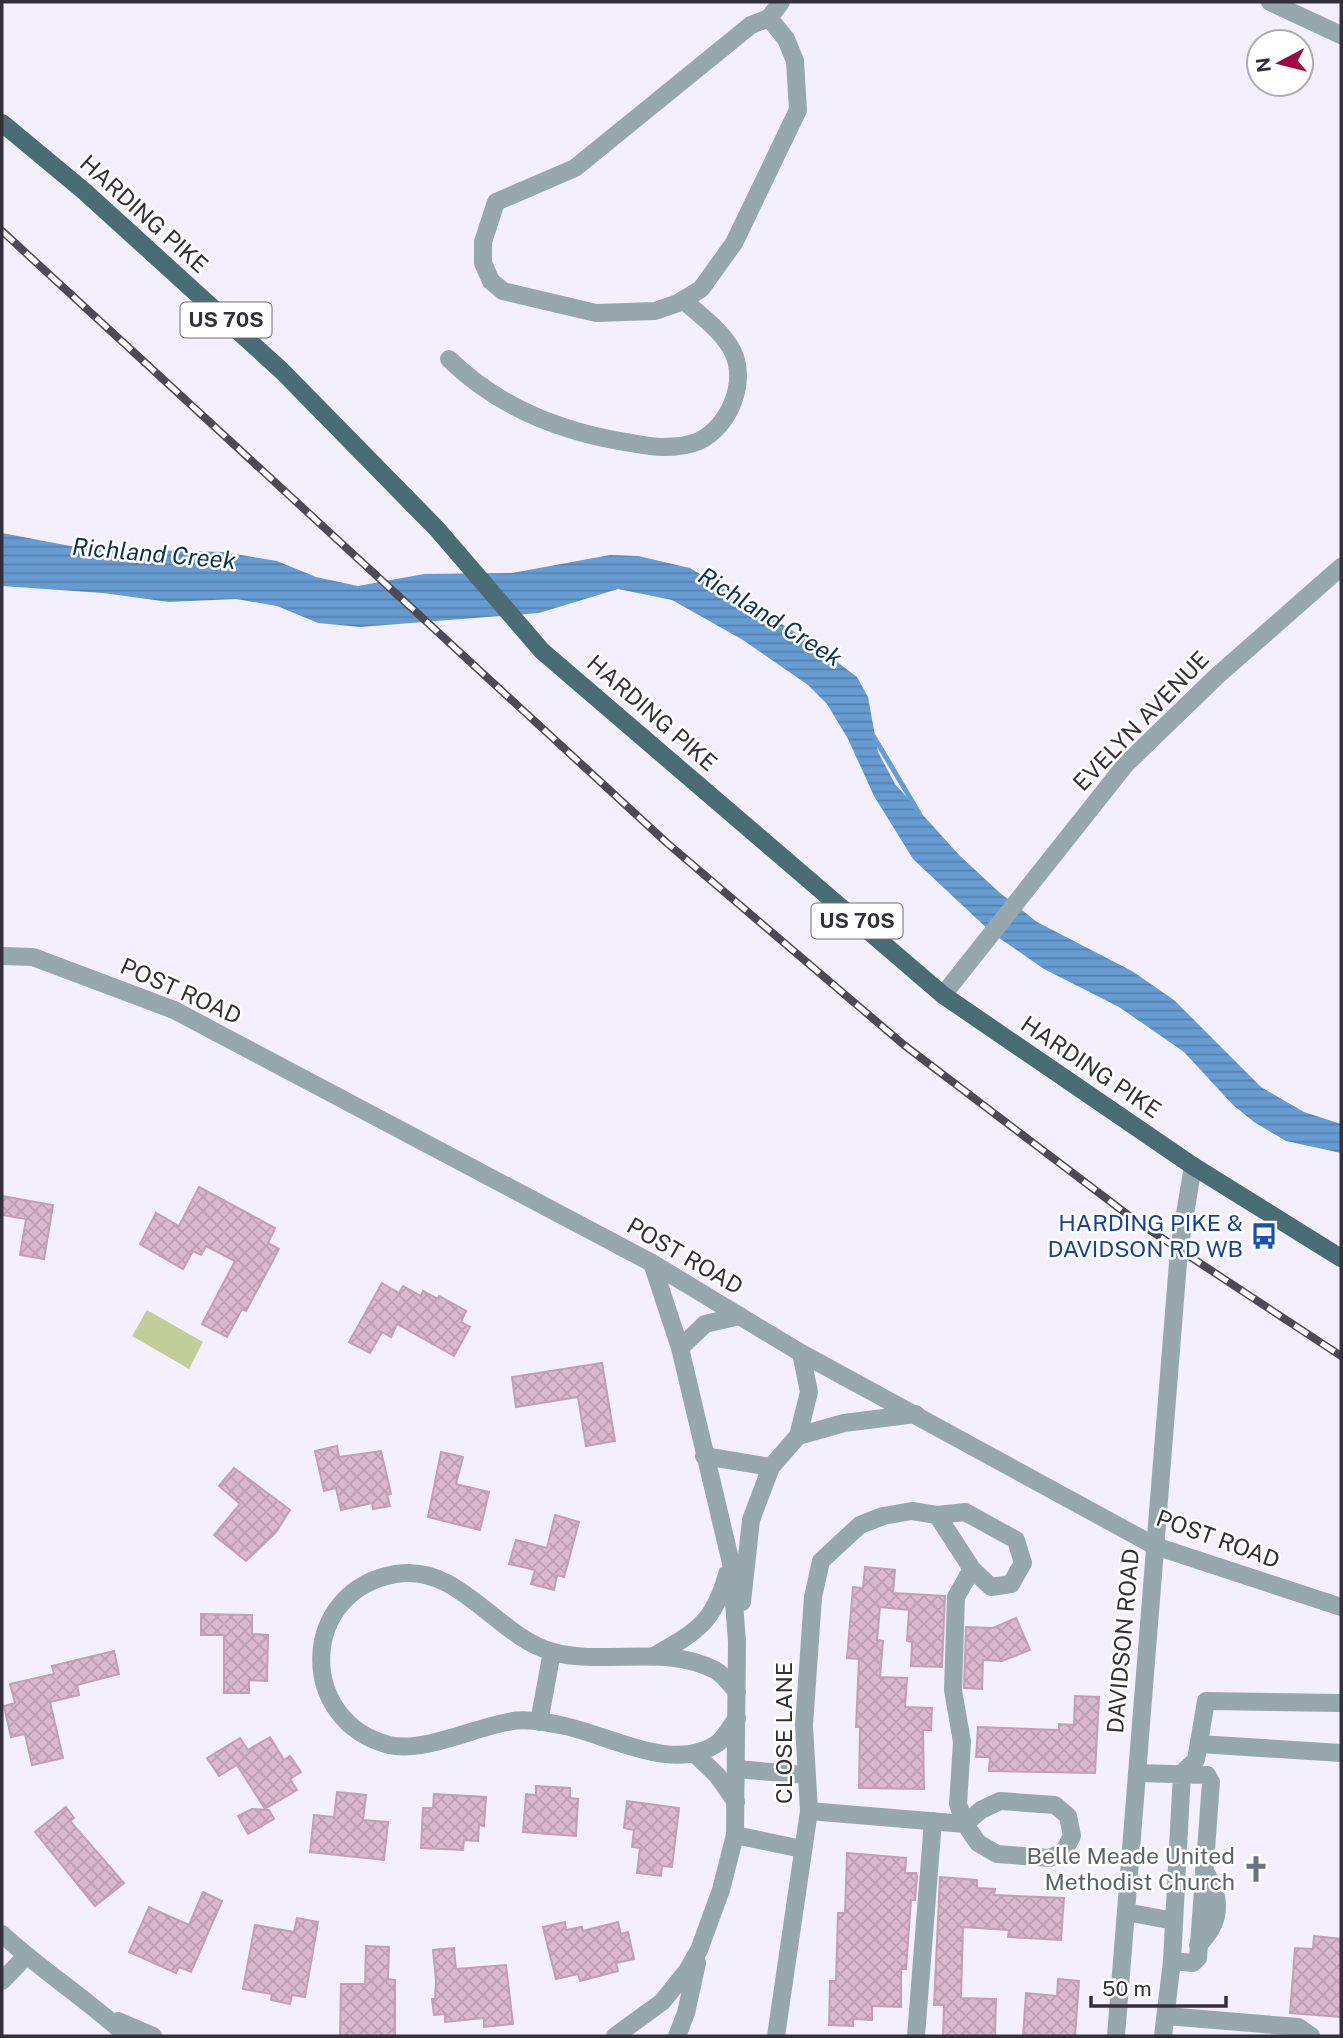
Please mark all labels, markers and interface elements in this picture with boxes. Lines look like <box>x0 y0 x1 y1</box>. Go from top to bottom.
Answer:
north arrow <box>1245 28 1315 98</box>
text: N <box>1251 56 1275 74</box>
street label: HARDING PIKE <box>75 149 214 278</box>
road number: US 70S <box>180 302 272 338</box>
water label: Richland Creek <box>71 532 237 574</box>
water label: Richland Creek <box>694 561 848 672</box>
street label: EVELYN AVENUE <box>1067 645 1214 796</box>
street label: HARDING PIKE <box>582 649 723 776</box>
road number: US 70S <box>812 904 903 939</box>
street label: POST ROAD <box>117 952 246 1029</box>
street label: HARDING PIKE <box>1016 1010 1166 1123</box>
place label: HARDING PIKE & DAVIDSON RD WB <box>1047 1209 1243 1262</box>
street label: POST ROAD <box>622 1212 748 1300</box>
bus stop icon: HARDING PIKE & DAVIDSON RD WB <box>1249 1221 1279 1251</box>
street label: POST ROAD <box>1153 1504 1284 1573</box>
street label: DAVIDSON ROAD <box>1101 1547 1144 1734</box>
street label: CLOSE LANE <box>770 1662 797 1804</box>
place label: Belle Meade United Methodist Church <box>1027 1842 1235 1895</box>
church icon: Belle Meade United Methodist Church <box>1241 1854 1271 1884</box>
scale bar <box>1091 1965 1226 2009</box>
text: 50 m <box>1102 1976 1152 2001</box>

